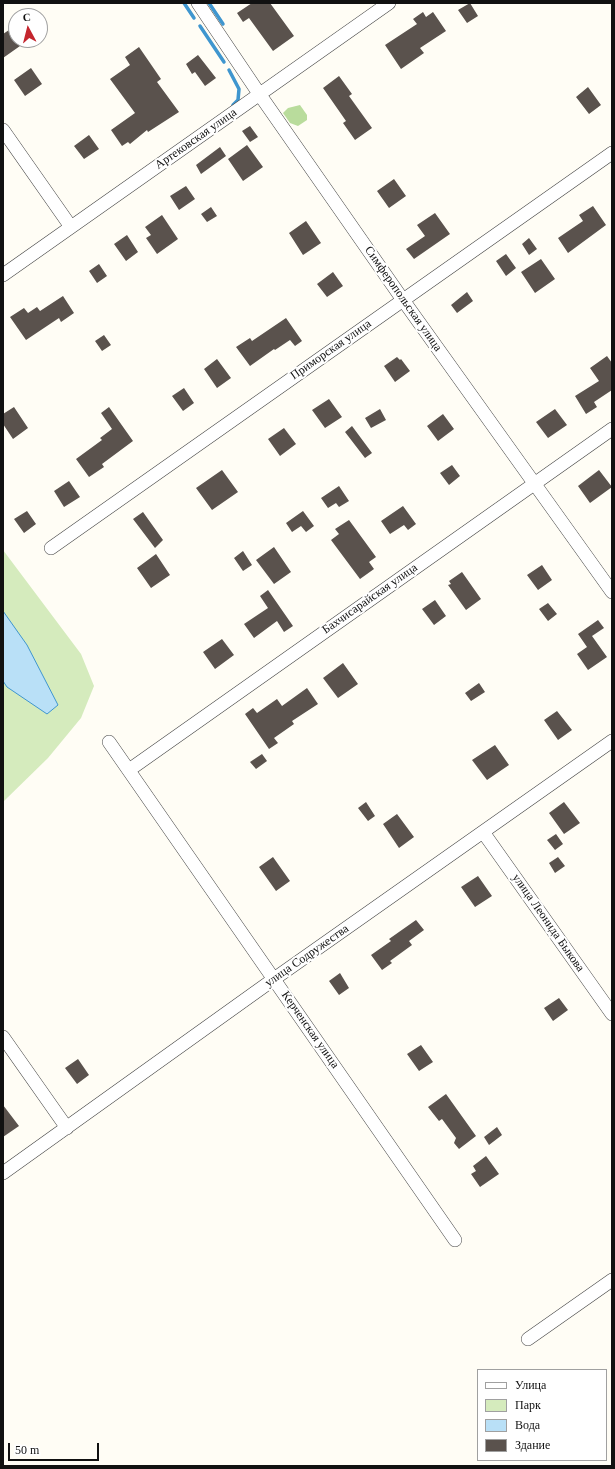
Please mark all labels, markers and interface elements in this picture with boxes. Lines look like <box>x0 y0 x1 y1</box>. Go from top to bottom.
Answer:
north arrow <box>8 8 48 48</box>
text: С <box>22 11 31 24</box>
street label: Артековская улица <box>152 105 240 173</box>
street label: Симферопольская улица <box>361 244 445 354</box>
street label: Приморская улица <box>288 317 374 383</box>
street label: Бахчисарайская улица <box>320 561 420 637</box>
street label: улица Леонида Быкова <box>509 871 587 975</box>
street label: улица Содружества <box>262 922 352 990</box>
street label: Керченская улица <box>278 989 342 1071</box>
legend <box>477 1369 607 1461</box>
text: Улица <box>515 1378 546 1392</box>
text: Парк <box>515 1398 541 1412</box>
text: Вода <box>515 1418 540 1432</box>
scale bar <box>10 1435 101 1461</box>
text: Здание <box>515 1438 550 1452</box>
text: 50 m <box>15 1443 39 1457</box>

